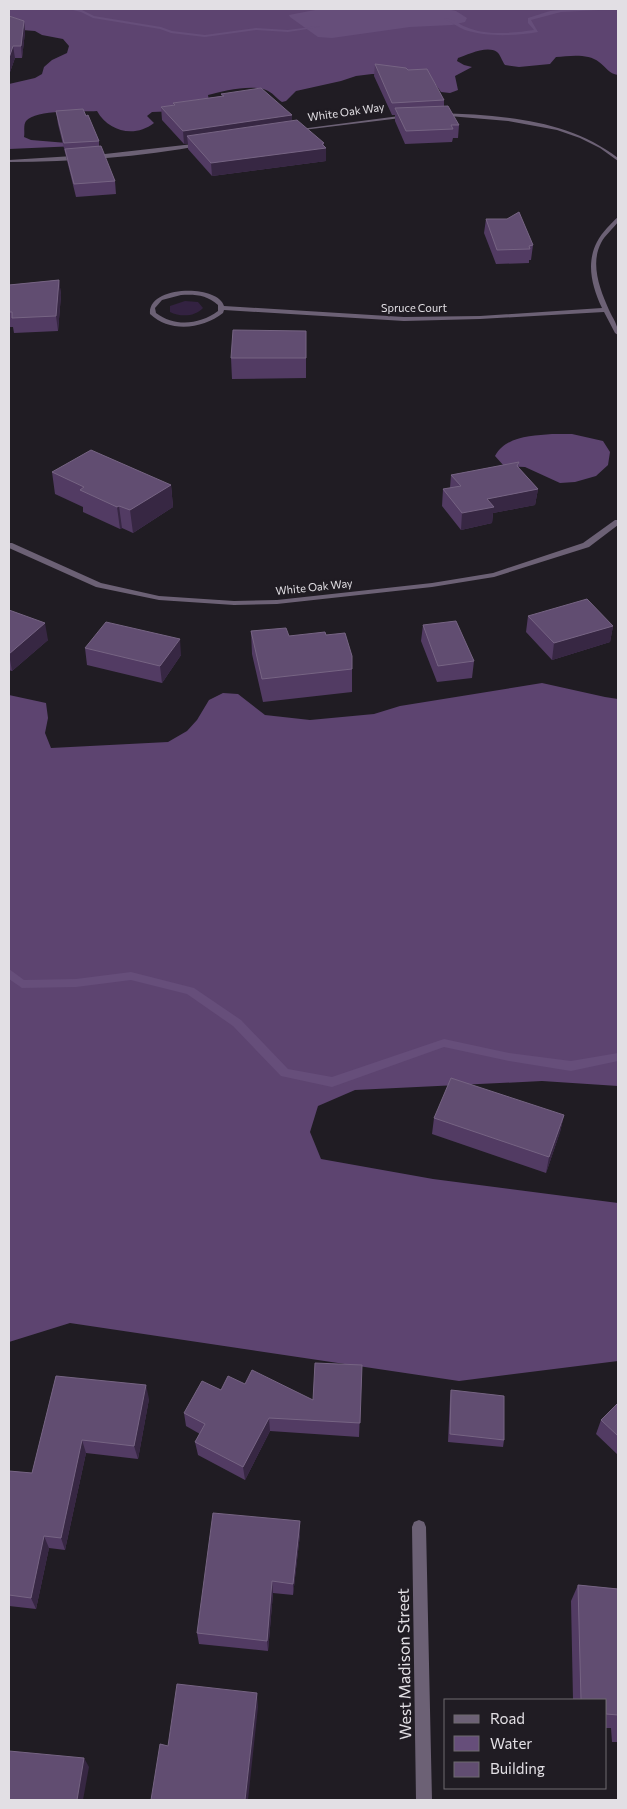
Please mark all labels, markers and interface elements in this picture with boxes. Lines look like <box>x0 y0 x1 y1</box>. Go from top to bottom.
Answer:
street label: White Oak Way <box>307 100 385 123</box>
street label: Spruce Court <box>381 301 447 314</box>
street label: White Oak Way <box>275 576 353 597</box>
street label: West Madison Street <box>393 1588 414 1740</box>
legend <box>444 1699 607 1789</box>
text: Road <box>490 1709 525 1727</box>
text: Water <box>490 1734 532 1752</box>
text: Building <box>490 1759 545 1777</box>

